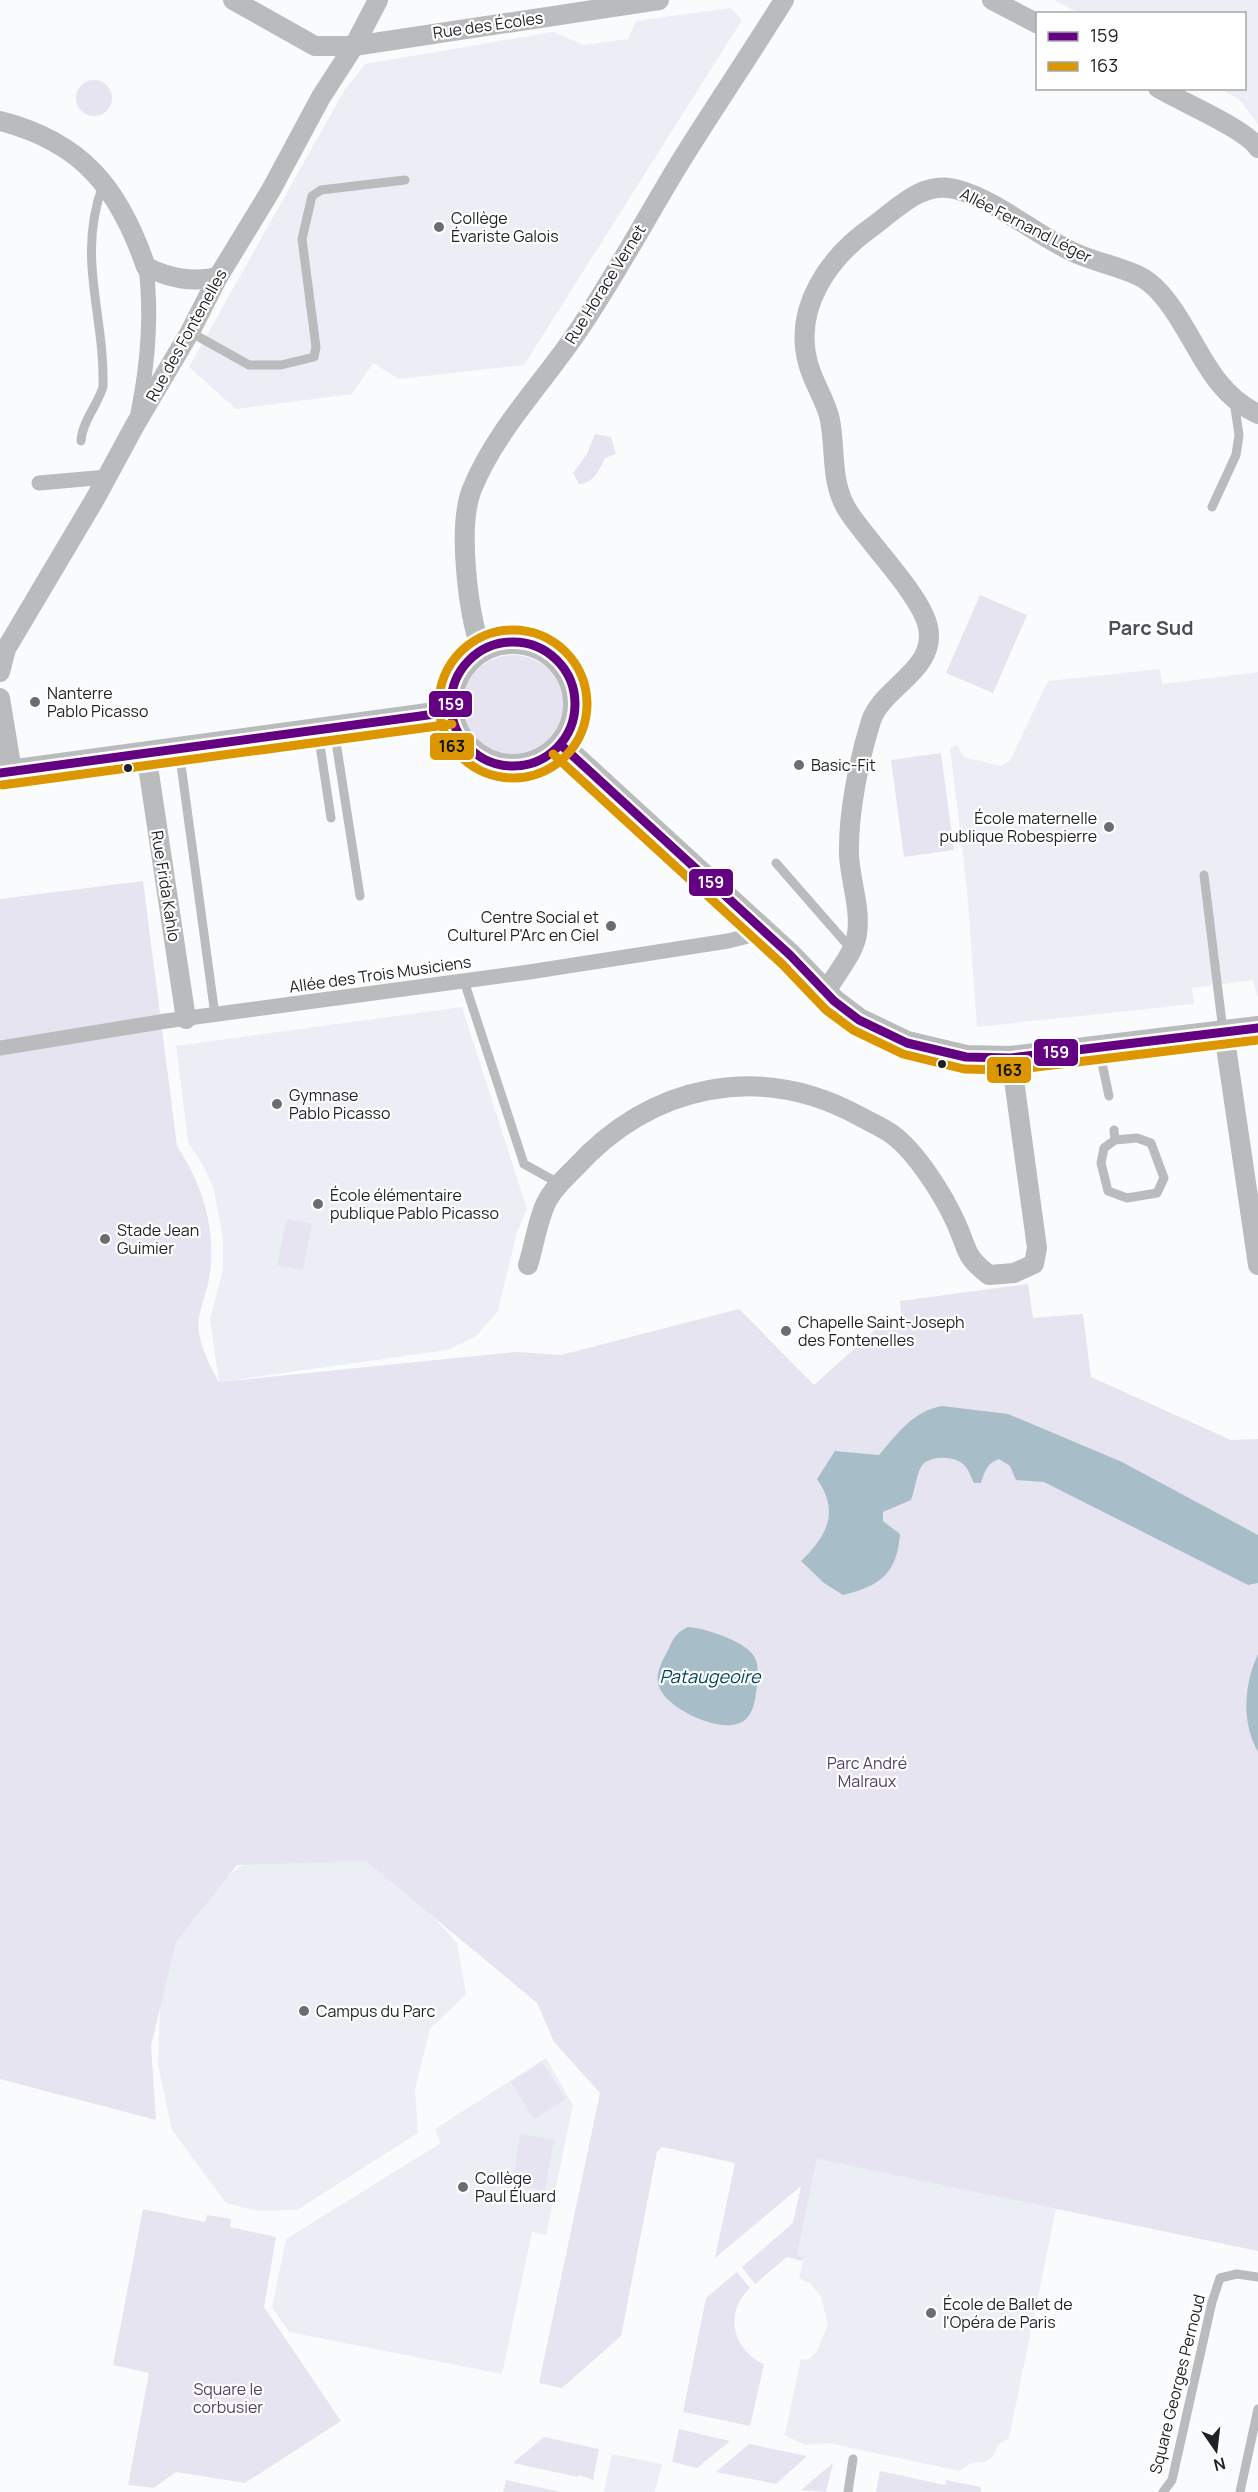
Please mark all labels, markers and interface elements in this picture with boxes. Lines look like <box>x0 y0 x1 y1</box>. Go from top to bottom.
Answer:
street label: Rue des Écoles <box>431 6 545 44</box>
legend <box>1036 12 1246 90</box>
text: 159 <box>1090 23 1119 47</box>
text: 163 <box>1090 53 1118 77</box>
street label: Allée Fernand Léger <box>956 182 1096 268</box>
place label: Collège Évariste Galois <box>451 207 559 247</box>
marker: Collège Évariste Galois <box>432 220 446 234</box>
street label: Rue Horace Vernet <box>559 220 651 348</box>
street label: Rue des Fontenelles <box>140 265 232 405</box>
district label: Parc Sud <box>1108 614 1194 641</box>
place label: Nanterre Pablo Picasso <box>47 682 148 722</box>
line badge: 159 <box>428 690 473 718</box>
text: 159 <box>438 693 464 715</box>
marker: Nanterre Pablo Picasso <box>28 695 42 709</box>
line badge: 163 <box>429 732 475 761</box>
text: 163 <box>439 735 465 757</box>
place label: Basic-Fit <box>811 754 876 776</box>
marker: Basic-Fit <box>792 758 806 772</box>
unlabelled marker <box>122 762 134 774</box>
place label: École maternelle publique Robespierre <box>939 807 1097 847</box>
marker: École maternelle publique Robespierre <box>1102 820 1116 834</box>
street label: Rue Frida Kahlo <box>146 829 186 943</box>
line badge: 159 <box>688 868 734 897</box>
text: 159 <box>698 871 724 893</box>
place label: Centre Social et Culturel P'Arc en Ciel <box>447 906 599 946</box>
marker: Centre Social et Culturel P'Arc en Ciel <box>604 919 618 933</box>
street label: Allée des Trois Musiciens <box>288 950 472 998</box>
line badge: 159 <box>1033 1038 1079 1067</box>
text: 159 <box>1043 1041 1069 1063</box>
line badge: 163 <box>986 1056 1032 1084</box>
unlabelled marker <box>936 1058 948 1070</box>
text: 163 <box>996 1059 1022 1081</box>
place label: Gymnase Pablo Picasso <box>289 1084 390 1124</box>
marker: Gymnase Pablo Picasso <box>270 1097 284 1111</box>
place label: École élémentaire publique Pablo Picasso <box>330 1184 499 1224</box>
marker: École élémentaire publique Pablo Picasso <box>311 1197 325 1211</box>
place label: Stade Jean Guimier <box>117 1219 199 1259</box>
marker: Stade Jean Guimier <box>98 1232 112 1246</box>
place label: Chapelle Saint-Joseph des Fontenelles <box>798 1311 965 1351</box>
marker: Chapelle Saint-Joseph des Fontenelles <box>779 1324 793 1338</box>
water label: Pataugeoire <box>659 1664 762 1688</box>
park label: Parc André Malraux <box>827 1752 907 1792</box>
place label: Campus du Parc <box>316 2000 435 2022</box>
marker: Campus du Parc <box>297 2004 311 2018</box>
place label: Collège Paul Éluard <box>475 2167 556 2207</box>
marker: Collège Paul Éluard <box>456 2180 470 2194</box>
street label: Square Georges Pernoud <box>1144 2292 1210 2476</box>
place label: École de Ballet de l'Opéra de Paris <box>943 2293 1072 2333</box>
marker: École de Ballet de l'Opéra de Paris <box>924 2306 938 2320</box>
park label: Square le corbusier <box>193 2378 263 2418</box>
north arrow <box>1186 2420 1246 2480</box>
text: N <box>1211 2452 1228 2477</box>

